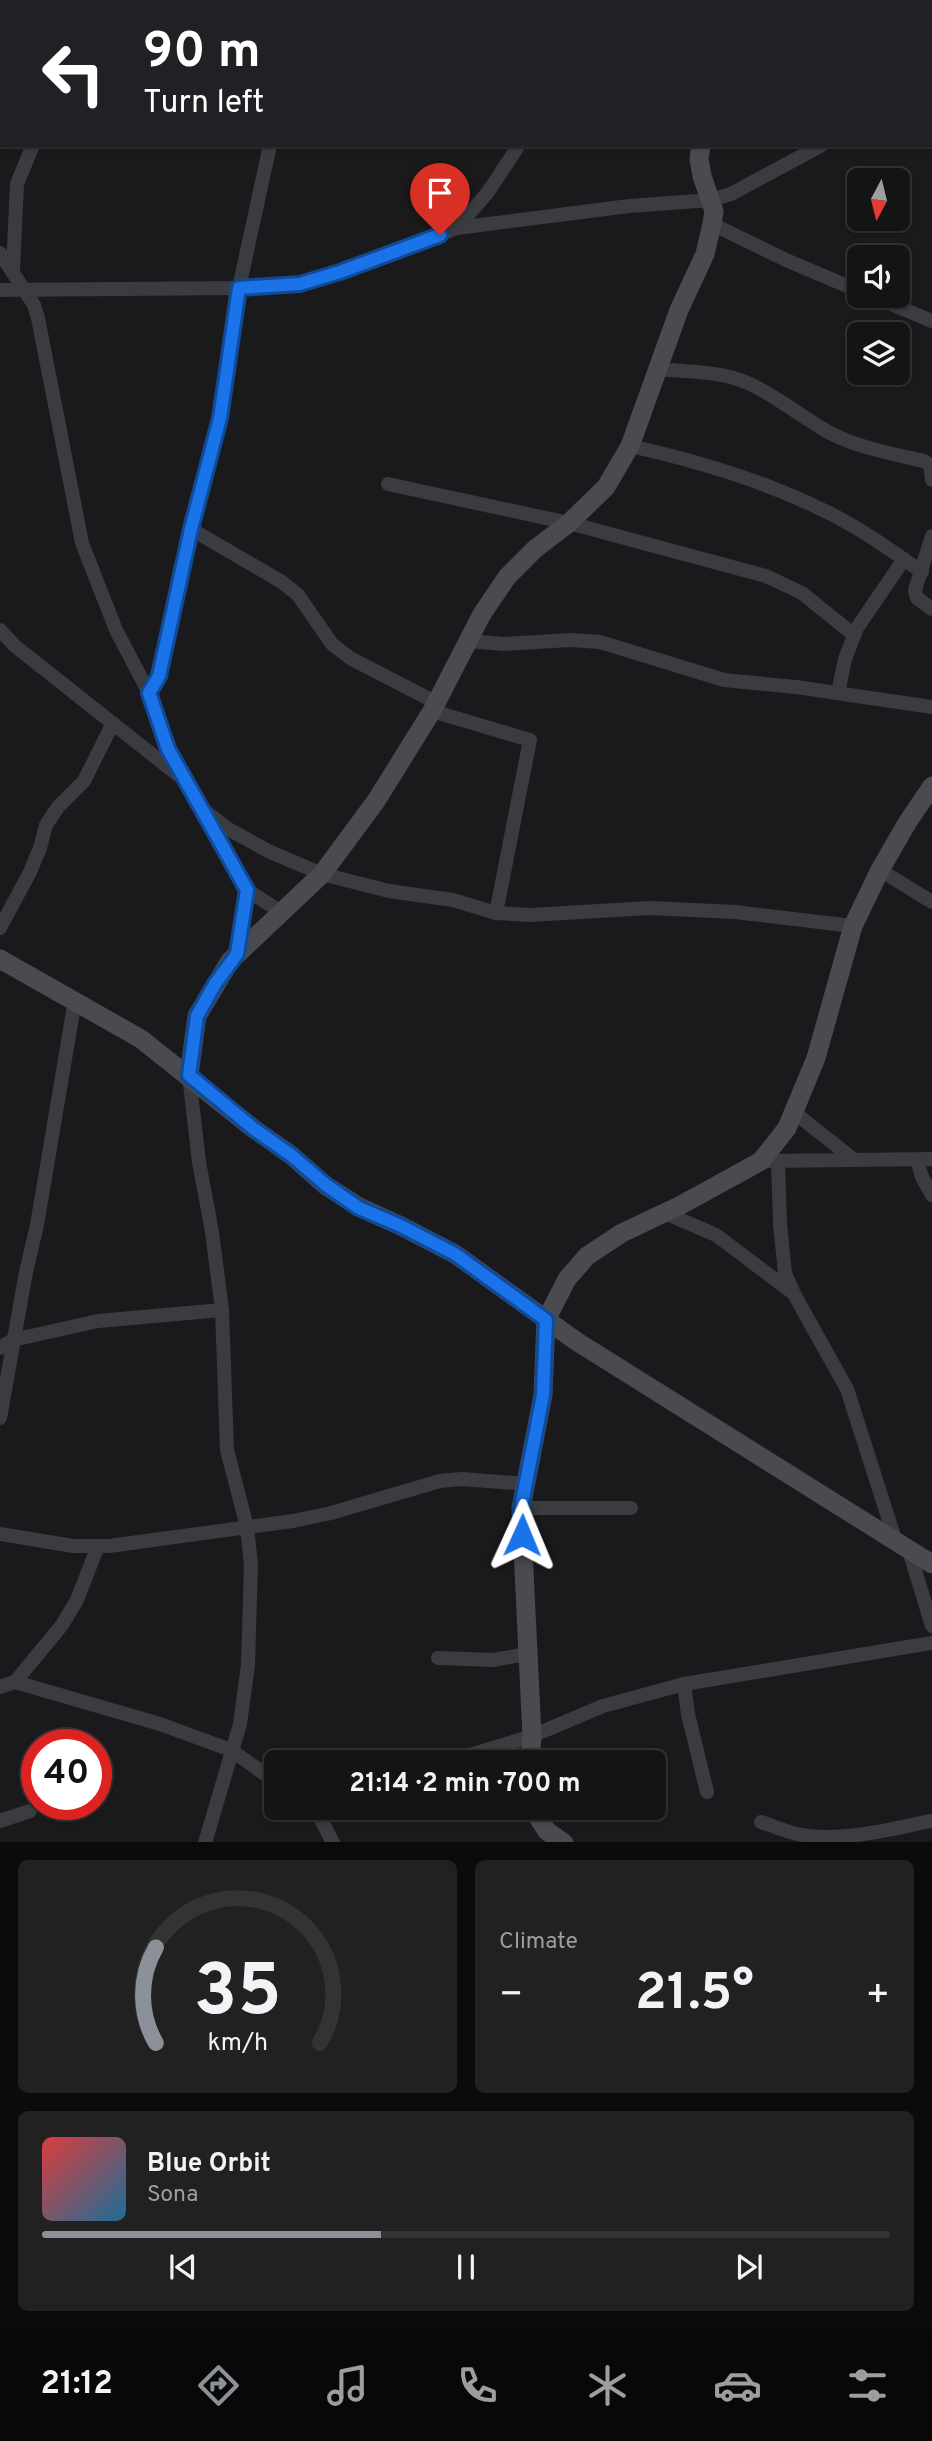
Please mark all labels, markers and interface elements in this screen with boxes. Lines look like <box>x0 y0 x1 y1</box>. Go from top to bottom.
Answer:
text: 90 m <box>143 23 261 85</box>
icon: left <box>28 28 119 119</box>
text: Turn left <box>143 84 264 124</box>
pin <box>410 163 470 235</box>
north arrow <box>847 168 910 231</box>
map controls <box>847 168 910 385</box>
icon: arrive <box>421 174 459 212</box>
button: sound <box>847 245 910 308</box>
button: layers <box>847 322 910 385</box>
position arrow <box>485 1498 559 1572</box>
speed limit sign: 40 <box>21 1729 112 1820</box>
text: 21:14 · 2 min · 700 m <box>349 1768 581 1801</box>
text: Climate <box>499 1928 578 1957</box>
text: 35 <box>193 1949 282 2041</box>
text: 21.5° <box>635 1962 754 2028</box>
text: − <box>499 1972 524 2021</box>
text: + <box>865 1972 890 2021</box>
text: km/h <box>207 2027 268 2059</box>
text: Blue Orbit <box>147 2148 271 2181</box>
text: Sona <box>147 2181 198 2210</box>
icon: previous <box>164 2248 202 2286</box>
icon: pause <box>447 2248 485 2286</box>
icon: next <box>730 2248 768 2286</box>
icon: directions <box>194 2361 243 2410</box>
icon: music <box>323 2361 372 2410</box>
icon: phone <box>453 2361 502 2410</box>
icon: climate <box>583 2361 632 2410</box>
icon: car <box>713 2361 762 2410</box>
icon: filters <box>843 2361 892 2410</box>
text: 21:12 <box>40 2365 113 2405</box>

